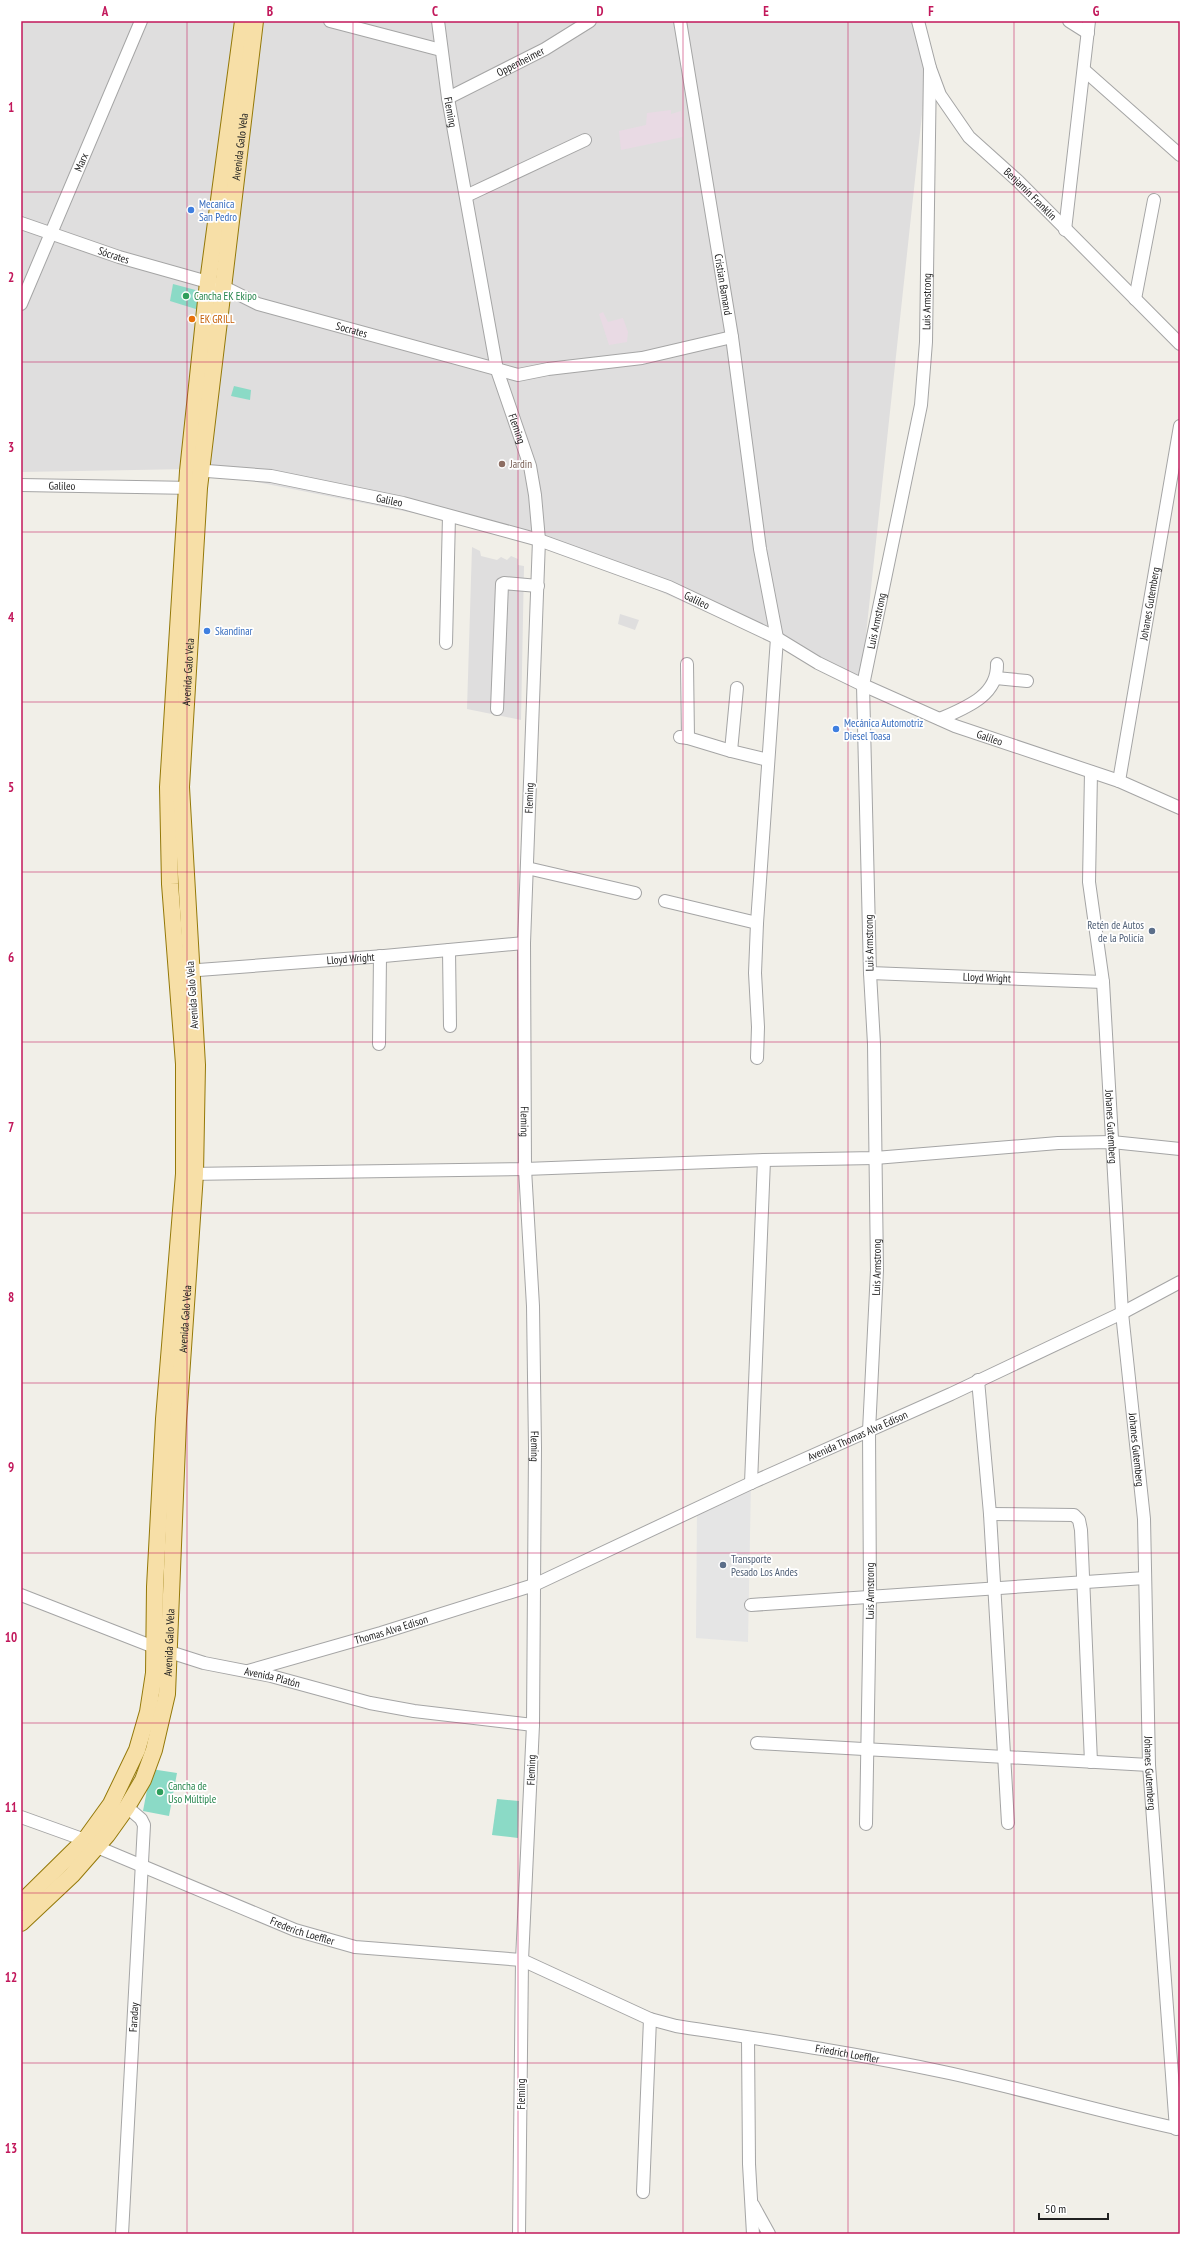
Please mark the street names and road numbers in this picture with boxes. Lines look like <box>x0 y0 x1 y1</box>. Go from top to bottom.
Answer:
street label: Oppenheimer <box>494 44 546 79</box>
street label: Fleming <box>441 96 460 129</box>
street label: Avenida Galo Vela <box>229 112 251 181</box>
street label: Marx <box>71 150 91 174</box>
street label: Benjamín Franklin <box>1001 165 1060 223</box>
street label: Sócrates <box>96 243 131 267</box>
street label: Cristian Bamand <box>711 253 735 316</box>
street label: Luis Armstrong <box>919 273 934 330</box>
street label: Socrates <box>334 319 369 341</box>
street label: Fleming <box>506 412 529 446</box>
street label: Galileo <box>49 478 76 493</box>
street label: Galileo <box>375 491 404 510</box>
street label: Johanes Gutemberg <box>1136 566 1163 642</box>
street label: Galileo <box>682 588 712 612</box>
street label: Luis Armstrong <box>864 591 889 650</box>
street label: Avenida Galo Vela <box>179 638 197 706</box>
street label: Galileo <box>975 727 1005 749</box>
street label: Fleming <box>521 782 537 814</box>
street label: Luis Armstrong <box>862 914 876 972</box>
street label: Lloyd Wright <box>326 950 375 967</box>
street label: Avenida Galo Vela <box>183 961 201 1029</box>
street label: Lloyd Wright <box>963 970 1011 985</box>
street label: Johanes Gutemberg <box>1102 1088 1120 1164</box>
street label: Fleming <box>518 1106 532 1137</box>
street label: Luis Armstrong <box>869 1238 884 1296</box>
street label: Avenida Galo Vela <box>176 1285 194 1353</box>
street label: Avenida Thomas Alva Edison <box>805 1407 910 1464</box>
street label: Johanes Gutemberg <box>1126 1411 1148 1487</box>
street label: Fleming <box>528 1431 542 1462</box>
street label: Luis Armstrong <box>863 1562 877 1620</box>
street label: Avenida Galo Vela <box>161 1608 177 1677</box>
street label: Thomas Alva Edison <box>353 1612 430 1647</box>
street label: Avenida Platón <box>243 1664 302 1691</box>
street label: Johanes Gutemberg <box>1141 1735 1159 1811</box>
street label: Fleming <box>523 1754 539 1786</box>
street label: Frederich Loeffler <box>268 1913 336 1948</box>
street label: Faraday <box>126 2001 141 2033</box>
street label: Friedrich Loeffler <box>814 2041 881 2066</box>
street label: Fleming <box>514 2078 528 2109</box>

